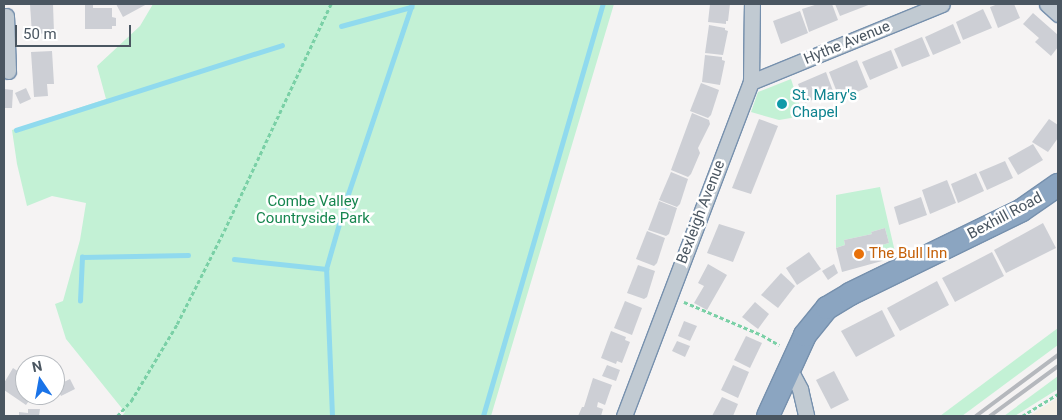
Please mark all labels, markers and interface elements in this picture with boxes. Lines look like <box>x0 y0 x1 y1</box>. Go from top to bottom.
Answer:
scale bar <box>18 15 134 47</box>
street label: Hythe Avenue <box>801 17 893 69</box>
text: 50 m <box>23 25 57 43</box>
place label: St. Mary's Chapel <box>792 86 857 121</box>
marker: St. Mary's Chapel <box>776 98 788 110</box>
street label: Bexleigh Avenue <box>673 158 729 266</box>
street label: Bexhill Road <box>965 189 1045 243</box>
park label: Combe Valley Countryside Park <box>256 192 370 227</box>
place label: The Bull Inn <box>869 245 947 263</box>
marker: The Bull Inn <box>853 248 865 260</box>
north arrow <box>15 355 65 405</box>
text: N <box>31 357 44 375</box>

